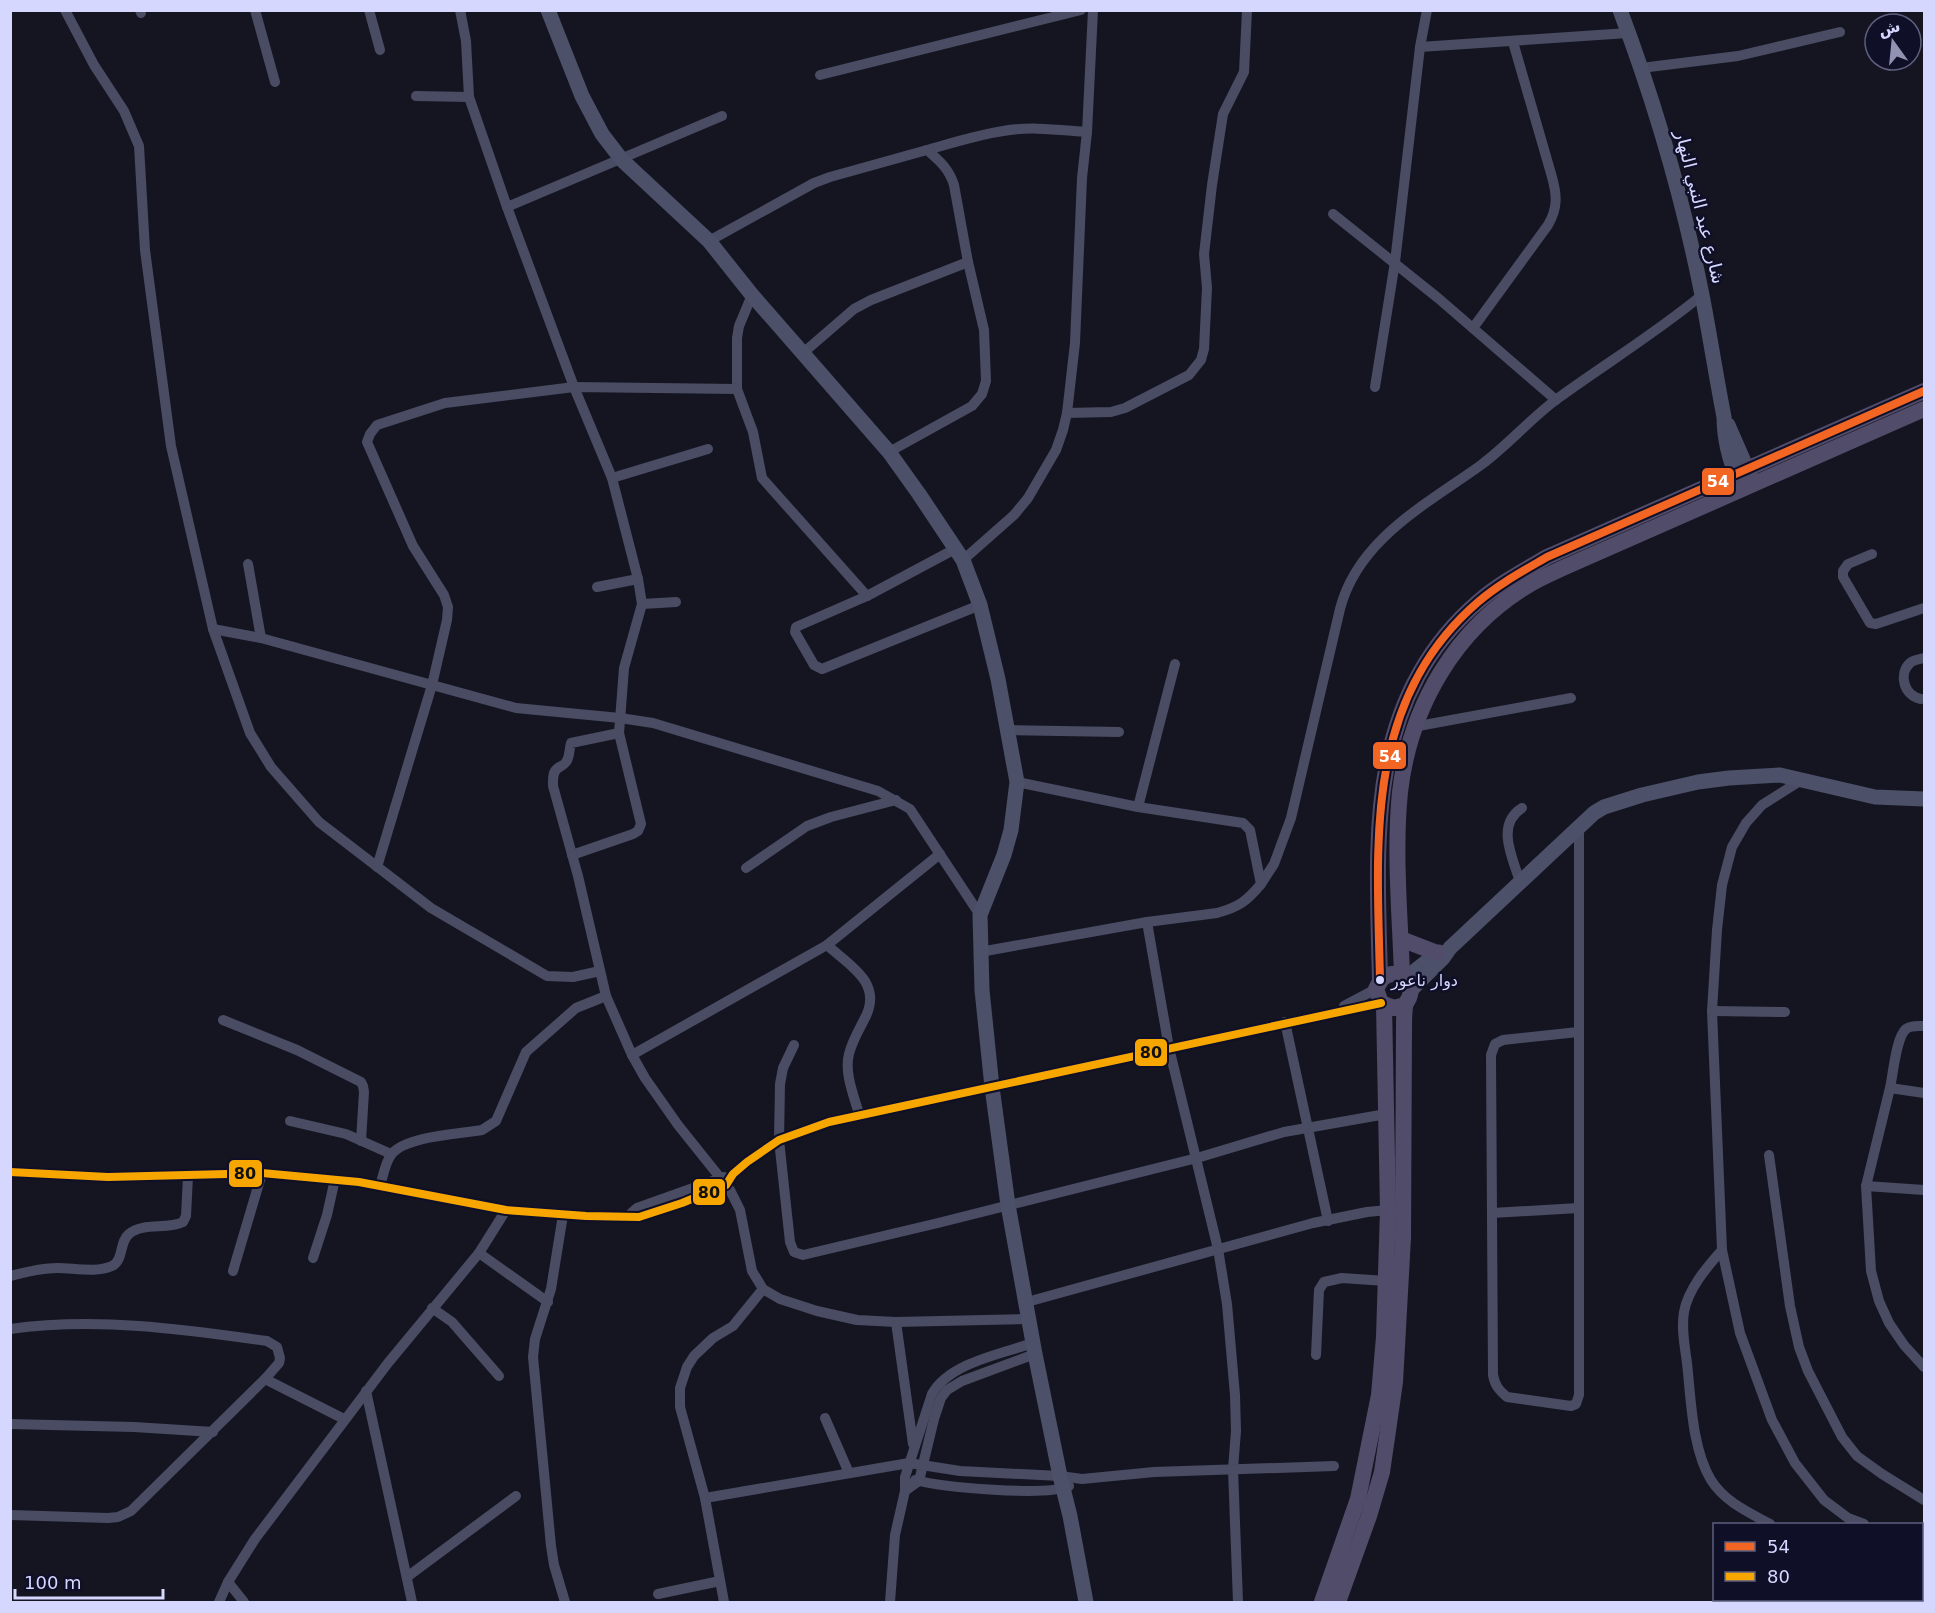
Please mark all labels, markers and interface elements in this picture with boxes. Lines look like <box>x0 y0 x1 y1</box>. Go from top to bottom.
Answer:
north arrow <box>1863 12 1923 72</box>
text: ش <box>1876 16 1902 40</box>
street label: شارع عبد النبي النهار <box>1670 127 1730 286</box>
line badge: 54 <box>1701 467 1735 496</box>
text: 54 <box>1707 472 1729 491</box>
line badge: 54 <box>1372 741 1407 770</box>
text: 54 <box>1379 747 1401 766</box>
place label: دوار ناعور <box>1390 971 1458 991</box>
marker: دوار ناعور <box>1374 974 1386 986</box>
line badge: 80 <box>1134 1038 1168 1067</box>
text: 80 <box>1140 1043 1162 1062</box>
line badge: 80 <box>228 1159 263 1188</box>
text: 80 <box>234 1164 256 1183</box>
line badge: 80 <box>692 1178 726 1206</box>
text: 80 <box>698 1183 720 1202</box>
legend <box>1713 1523 1923 1601</box>
text: 54 <box>1767 1536 1790 1557</box>
scale bar <box>15 1562 164 1600</box>
text: 80 <box>1767 1566 1790 1587</box>
text: 100 m <box>24 1572 82 1593</box>

